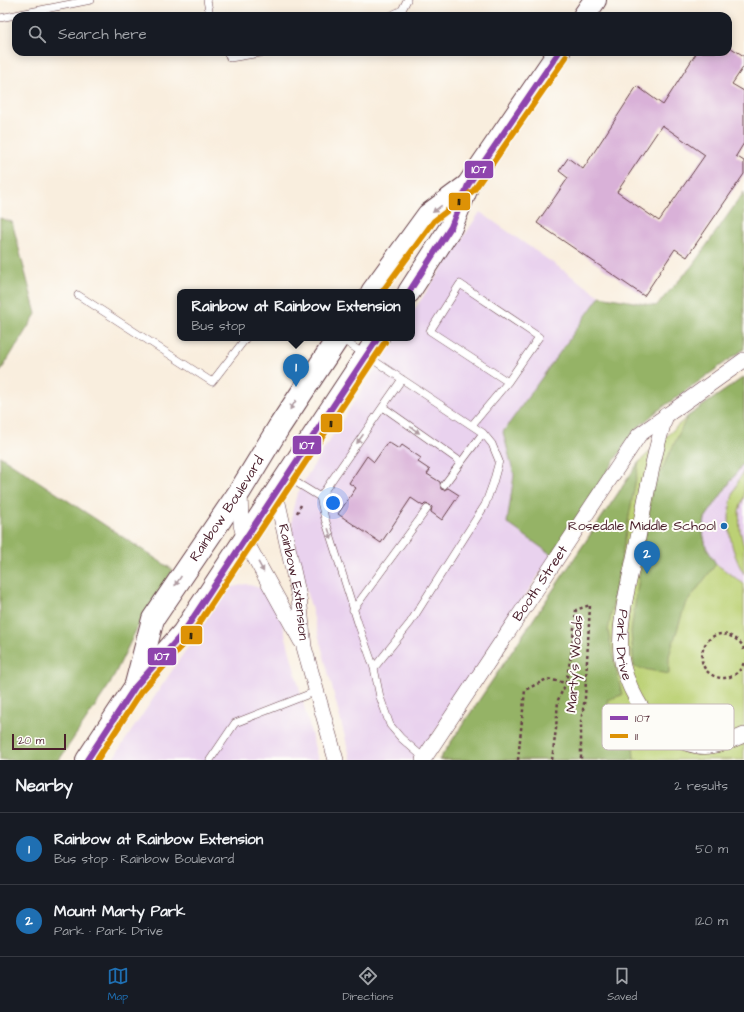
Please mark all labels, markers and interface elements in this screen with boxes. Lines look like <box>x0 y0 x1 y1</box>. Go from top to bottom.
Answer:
search box <box>12 12 732 56</box>
icon: search <box>26 23 48 45</box>
text: Search here <box>58 24 147 45</box>
line badge: 107 <box>464 160 494 179</box>
text: 107 <box>471 162 487 177</box>
line badge: 11 <box>448 192 471 211</box>
text: 11 <box>458 194 461 209</box>
one-way arrow <box>431 205 442 213</box>
popup <box>177 289 415 341</box>
text: Rainbow at Rainbow Extension <box>191 296 401 317</box>
text: Bus stop <box>191 317 245 335</box>
pin: 1 <box>283 354 309 387</box>
one-way arrow <box>290 400 297 411</box>
line badge: 11 <box>320 413 343 433</box>
text: 11 <box>330 416 333 431</box>
one-way arrow <box>409 426 420 434</box>
one-way arrow <box>356 434 364 444</box>
line badge: 107 <box>292 435 322 455</box>
text: 107 <box>299 438 315 453</box>
street label: Rainbow Boulevard <box>185 452 269 566</box>
your location <box>323 493 343 513</box>
place label: Rosedale Middle School <box>568 516 716 536</box>
marker: Rosedale Middle School <box>719 521 729 531</box>
street label: Rainbow Extension <box>273 522 313 641</box>
one-way arrow <box>327 529 333 541</box>
street label: Booth Street <box>508 541 573 625</box>
pin: 2 <box>634 541 660 574</box>
one-way arrow <box>257 562 264 573</box>
one-way arrow <box>175 575 182 587</box>
street label: Park Drive <box>610 608 637 684</box>
street label: Marty's Woods <box>562 615 588 713</box>
line badge: 11 <box>180 625 203 645</box>
text: 11 <box>190 628 193 643</box>
line badge: 107 <box>147 647 177 666</box>
text: 107 <box>154 649 170 664</box>
legend <box>602 704 734 750</box>
text: 107 <box>635 711 650 726</box>
text: 11 <box>635 729 638 744</box>
scale bar <box>12 732 66 751</box>
text: 20 m <box>18 733 44 748</box>
text: Nearby <box>16 774 73 798</box>
text: 2 results <box>674 777 728 795</box>
text: Rainbow at Rainbow Extension <box>54 829 263 850</box>
text: 1 <box>28 840 30 858</box>
text: 50 m <box>695 840 728 858</box>
text: Bus stop · Rainbow Boulevard <box>54 850 234 868</box>
text: Mount Marty Park <box>54 901 185 922</box>
text: 2 <box>25 912 33 930</box>
text: 120 m <box>695 912 728 930</box>
text: Park · Park Drive <box>54 922 163 940</box>
tab: Map <box>107 965 129 1004</box>
tab: Directions <box>342 965 394 1004</box>
tab: Saved <box>607 965 637 1004</box>

